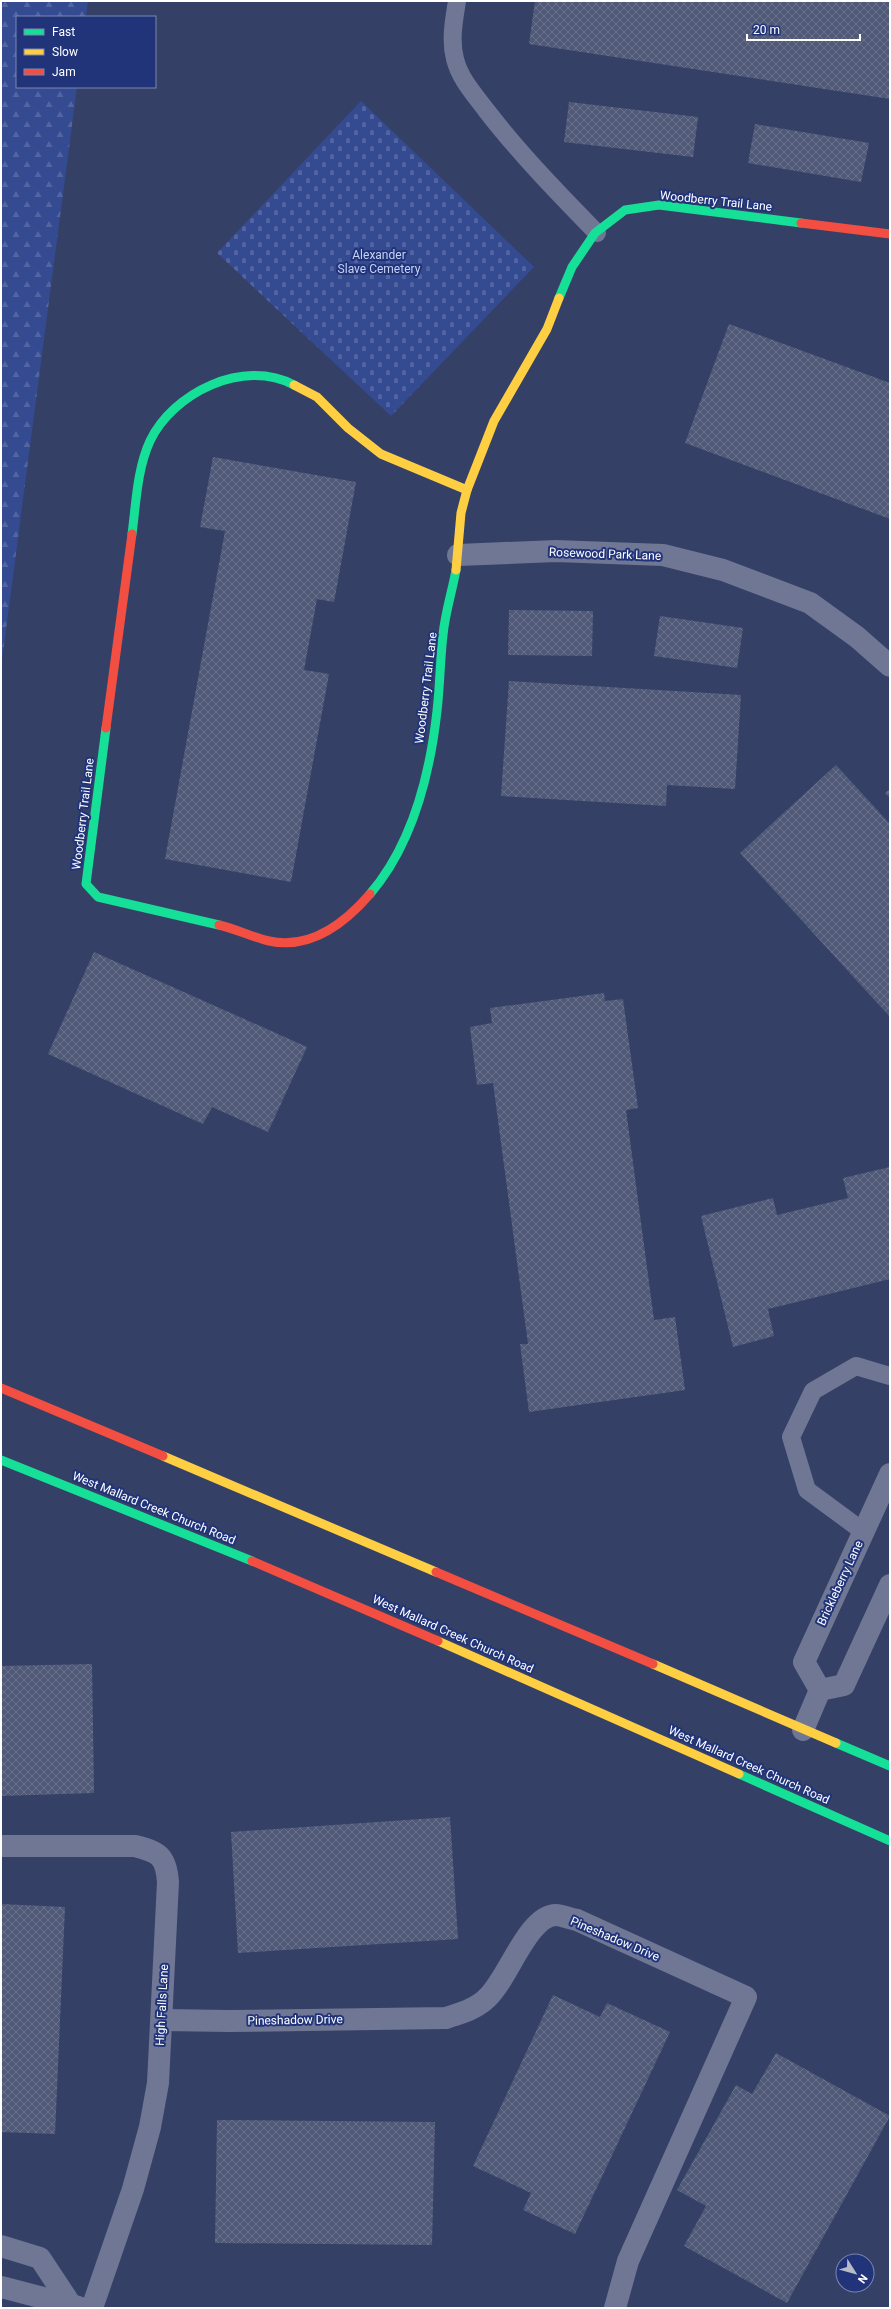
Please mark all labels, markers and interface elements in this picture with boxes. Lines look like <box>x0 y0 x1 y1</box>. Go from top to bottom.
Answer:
legend <box>16 16 156 88</box>
scale bar <box>747 16 860 42</box>
text: 20 m <box>753 23 780 37</box>
text: Fast <box>52 25 75 39</box>
text: Slow <box>52 45 78 59</box>
text: Jam <box>52 65 76 79</box>
street label: Woodberry Trail Lane <box>659 188 773 214</box>
park label: Alexander Slave Cemetery <box>338 248 421 276</box>
street label: Rosewood Park Lane <box>549 545 661 563</box>
street label: Woodberry Trail Lane <box>412 631 440 745</box>
street label: Woodberry Trail Lane <box>69 757 97 871</box>
street label: West Mallard Creek Church Road <box>70 1469 238 1547</box>
street label: Brickleberry Lane <box>814 1538 866 1628</box>
street label: West Mallard Creek Church Road <box>370 1592 536 1676</box>
street label: West Mallard Creek Church Road <box>666 1723 832 1807</box>
street label: Pineshadow Drive <box>568 1914 662 1964</box>
street label: High Falls Lane <box>153 1964 171 2046</box>
street label: Pineshadow Drive <box>247 2012 343 2028</box>
north arrow <box>835 2253 875 2293</box>
text: N <box>855 2272 870 2286</box>

